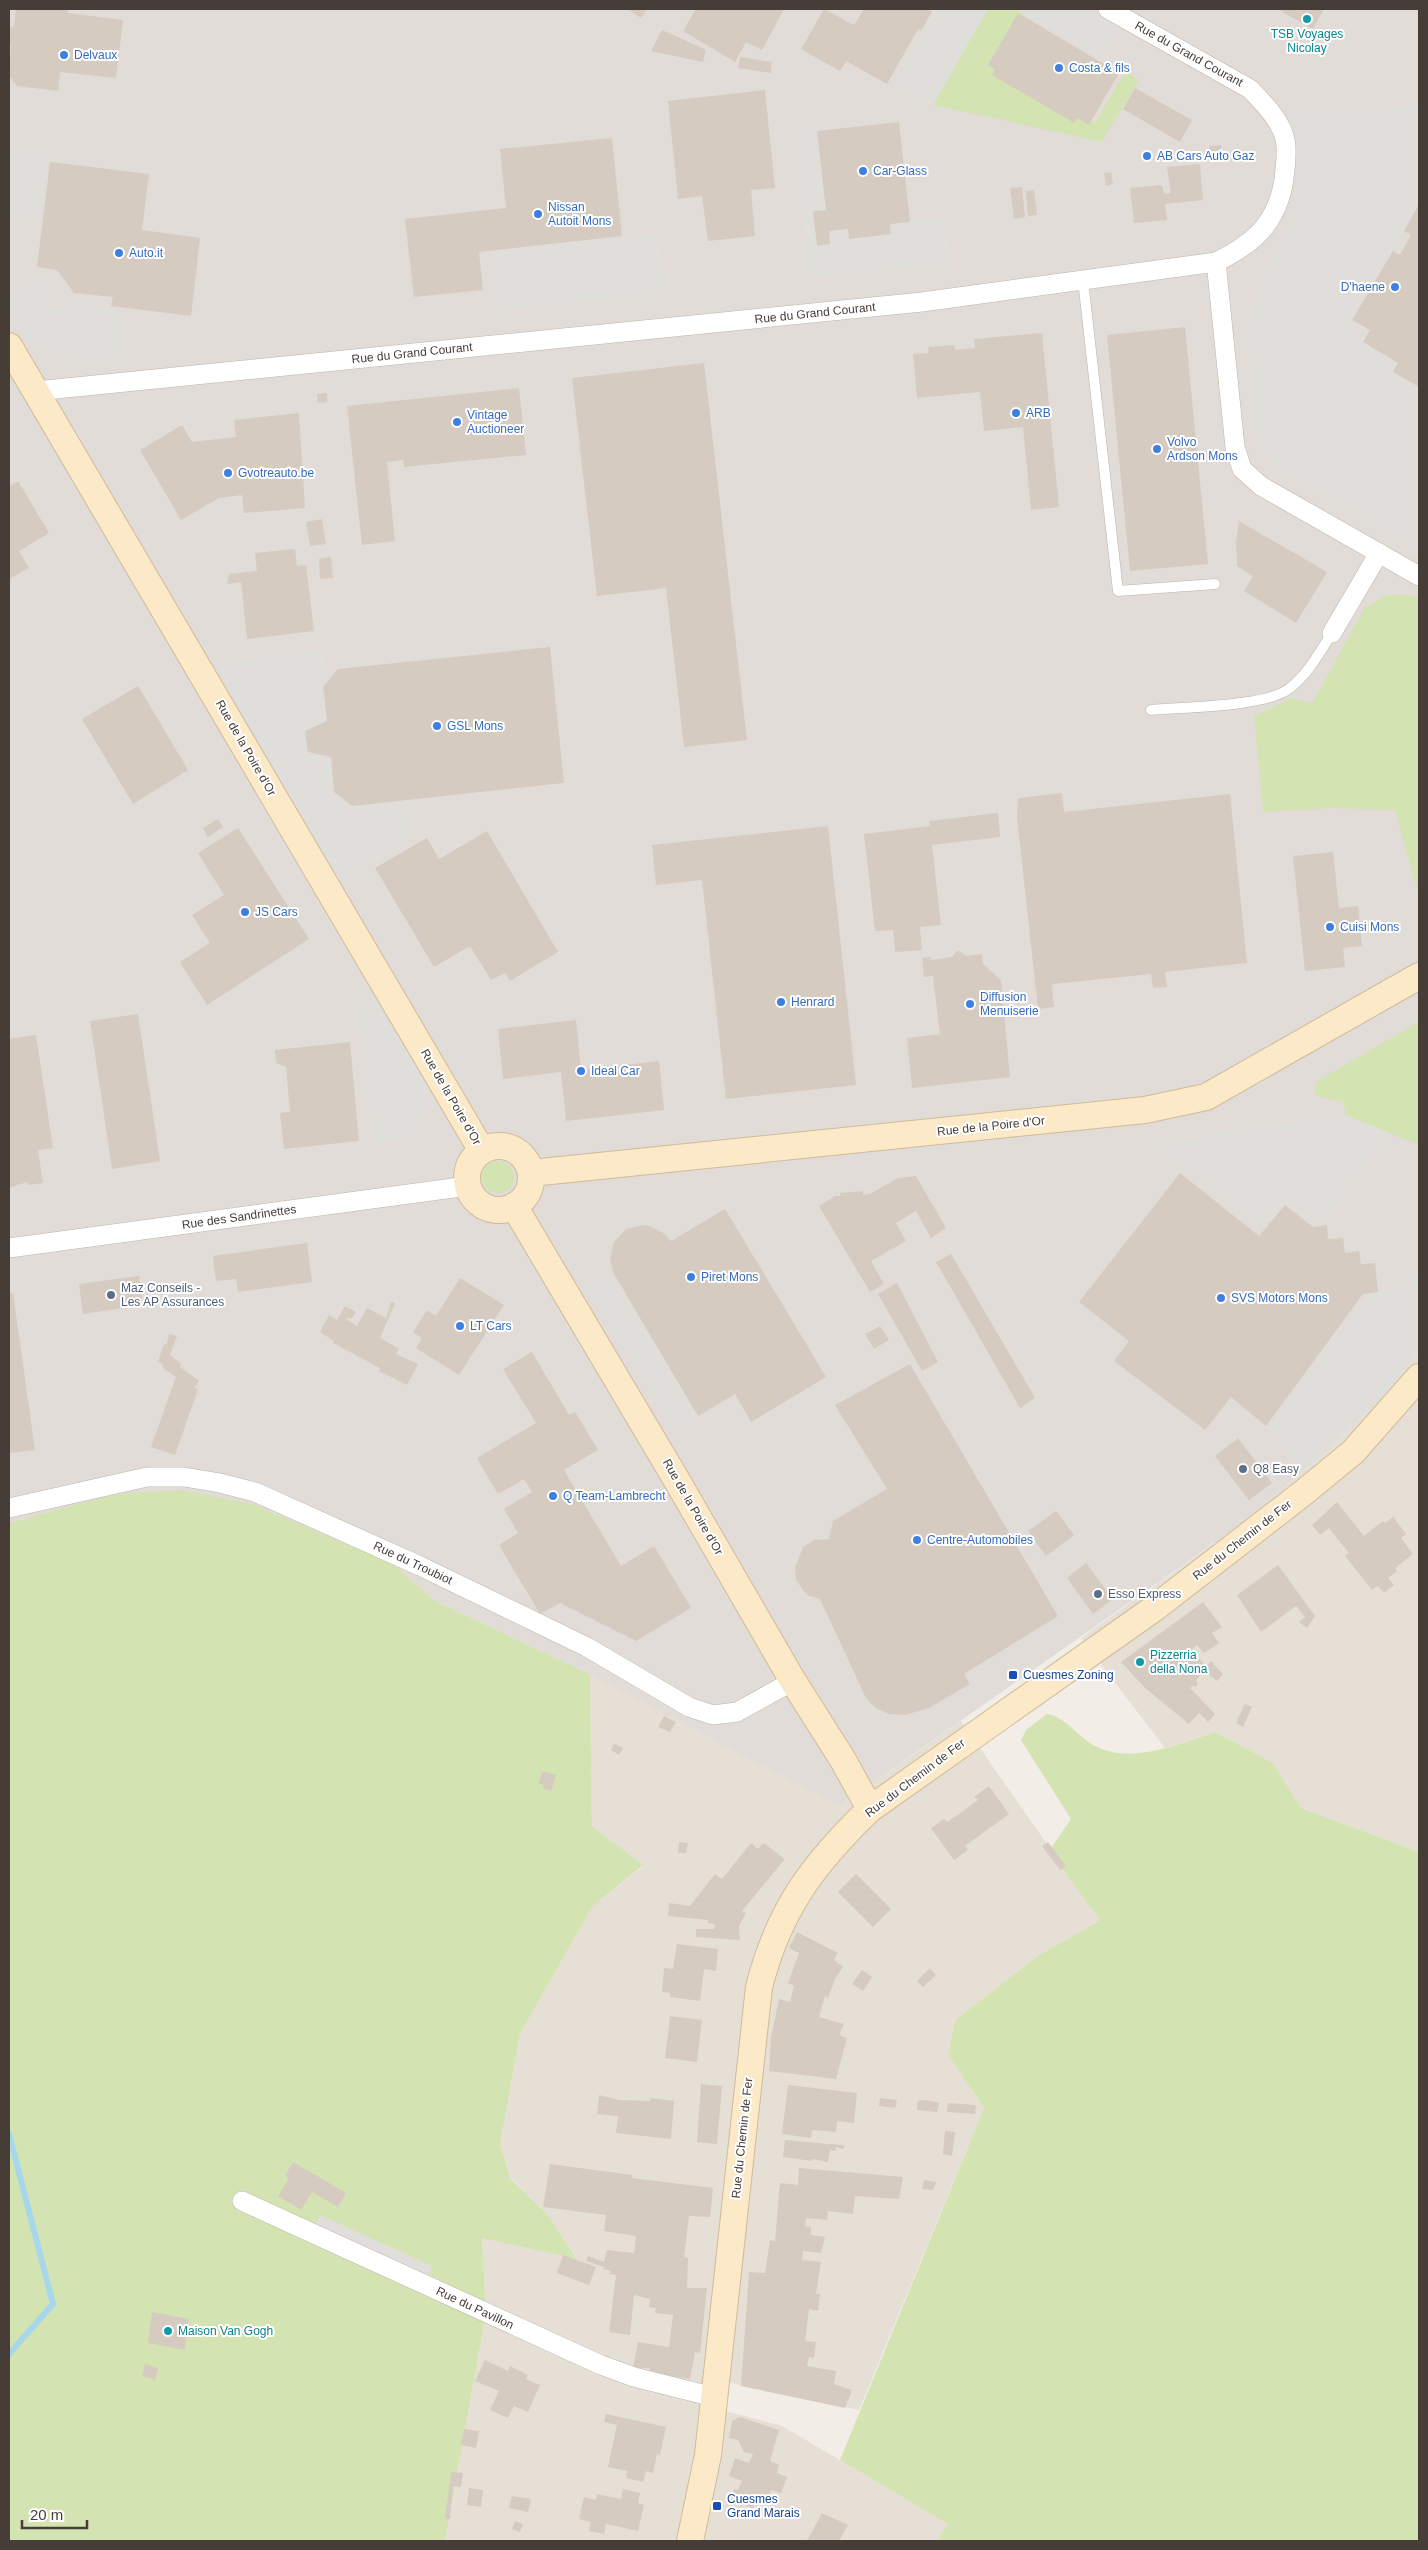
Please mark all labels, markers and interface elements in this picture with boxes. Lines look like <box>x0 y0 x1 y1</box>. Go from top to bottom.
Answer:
marker: TSB Voyages Nicolay <box>1301 13 1313 25</box>
street label: Rue du Grand Courant <box>1133 18 1246 90</box>
place label: TSB Voyages Nicolay <box>1271 27 1343 55</box>
place label: Delvaux <box>74 48 117 62</box>
marker: Delvaux <box>58 49 70 61</box>
place label: Costa & fils <box>1069 61 1130 75</box>
marker: Costa & fils <box>1053 62 1065 74</box>
place label: AB Cars Auto Gaz <box>1157 149 1254 163</box>
marker: AB Cars Auto Gaz <box>1141 150 1153 162</box>
place label: Car-Glass <box>873 164 927 178</box>
marker: Car-Glass <box>857 165 869 177</box>
place label: Nissan Autoit Mons <box>548 200 611 228</box>
marker: Nissan Autoit Mons <box>532 208 544 220</box>
place label: Auto.it <box>129 246 164 260</box>
marker: Auto.it <box>113 247 125 259</box>
place label: D'haene <box>1341 280 1385 294</box>
marker: D'haene <box>1389 281 1401 293</box>
street label: Rue du Grand Courant <box>754 300 877 326</box>
street label: Rue du Grand Courant <box>351 340 474 366</box>
place label: ARB <box>1026 406 1051 420</box>
marker: ARB <box>1010 407 1022 419</box>
place label: Vintage Auctioneer <box>467 408 524 436</box>
marker: Vintage Auctioneer <box>451 416 463 428</box>
place label: Volvo Ardson Mons <box>1167 435 1238 463</box>
marker: Volvo Ardson Mons <box>1151 443 1163 455</box>
place label: Gvotreauto.be <box>238 466 314 480</box>
marker: Gvotreauto.be <box>222 467 234 479</box>
street label: Rue de la Poire d'Or <box>213 698 279 798</box>
place label: GSL Mons <box>447 719 503 733</box>
marker: GSL Mons <box>431 720 443 732</box>
place label: JS Cars <box>255 905 298 919</box>
marker: JS Cars <box>239 906 251 918</box>
place label: Cuisi Mons <box>1340 920 1399 934</box>
marker: Cuisi Mons <box>1324 921 1336 933</box>
place label: Diffusion Menuiserie <box>980 990 1039 1018</box>
place label: Henrard <box>791 995 834 1009</box>
marker: Henrard <box>775 996 787 1008</box>
marker: Diffusion Menuiserie <box>964 998 976 1010</box>
street label: Rue de la Poire d'Or <box>418 1047 484 1147</box>
place label: Ideal Car <box>591 1064 640 1078</box>
marker: Ideal Car <box>575 1065 587 1077</box>
street label: Rue de la Poire d'Or <box>936 1113 1046 1139</box>
street label: Rue des Sandrinettes <box>181 1202 297 1232</box>
place label: Piret Mons <box>701 1270 758 1284</box>
marker: Piret Mons <box>685 1271 697 1283</box>
place label: Maz Conseils - Les AP Assurances <box>121 1281 224 1309</box>
marker: Maz Conseils - Les AP Assurances <box>105 1289 117 1301</box>
place label: SVS Motors Mons <box>1231 1291 1328 1305</box>
marker: SVS Motors Mons <box>1215 1292 1227 1304</box>
place label: LT Cars <box>470 1319 512 1333</box>
marker: LT Cars <box>454 1320 466 1332</box>
street label: Rue de la Poire d'Or <box>660 1457 726 1557</box>
place label: Q8 Easy <box>1253 1462 1299 1476</box>
marker: Q8 Easy <box>1237 1463 1249 1475</box>
place label: Q Team-Lambrecht <box>563 1489 666 1503</box>
marker: Q Team-Lambrecht <box>547 1490 559 1502</box>
street label: Rue du Chemin de Fer <box>1190 1497 1294 1583</box>
place label: Centre-Automobiles <box>927 1533 1033 1547</box>
marker: Centre-Automobiles <box>911 1534 923 1546</box>
street label: Rue du Troubiot <box>371 1539 455 1588</box>
place label: Esso Express <box>1108 1587 1181 1601</box>
marker: Esso Express <box>1092 1588 1104 1600</box>
place label: Pizzerria della Nona <box>1150 1648 1208 1676</box>
marker: Pizzerria della Nona <box>1134 1656 1146 1668</box>
place label: Cuesmes Zoning <box>1023 1668 1114 1682</box>
marker: Cuesmes Zoning <box>1007 1669 1019 1681</box>
street label: Rue du Chemin de Fer <box>862 1736 968 1820</box>
street label: Rue du Chemin de Fer <box>729 2077 755 2199</box>
street label: Rue du Pavillon <box>434 2284 516 2332</box>
place label: Maison Van Gogh <box>178 2324 273 2338</box>
marker: Maison Van Gogh <box>162 2325 174 2337</box>
place label: Cuesmes Grand Marais <box>727 2492 800 2520</box>
scale bar <box>22 2498 88 2530</box>
marker: Cuesmes Grand Marais <box>711 2500 723 2512</box>
text: 20 m <box>30 2506 63 2523</box>

